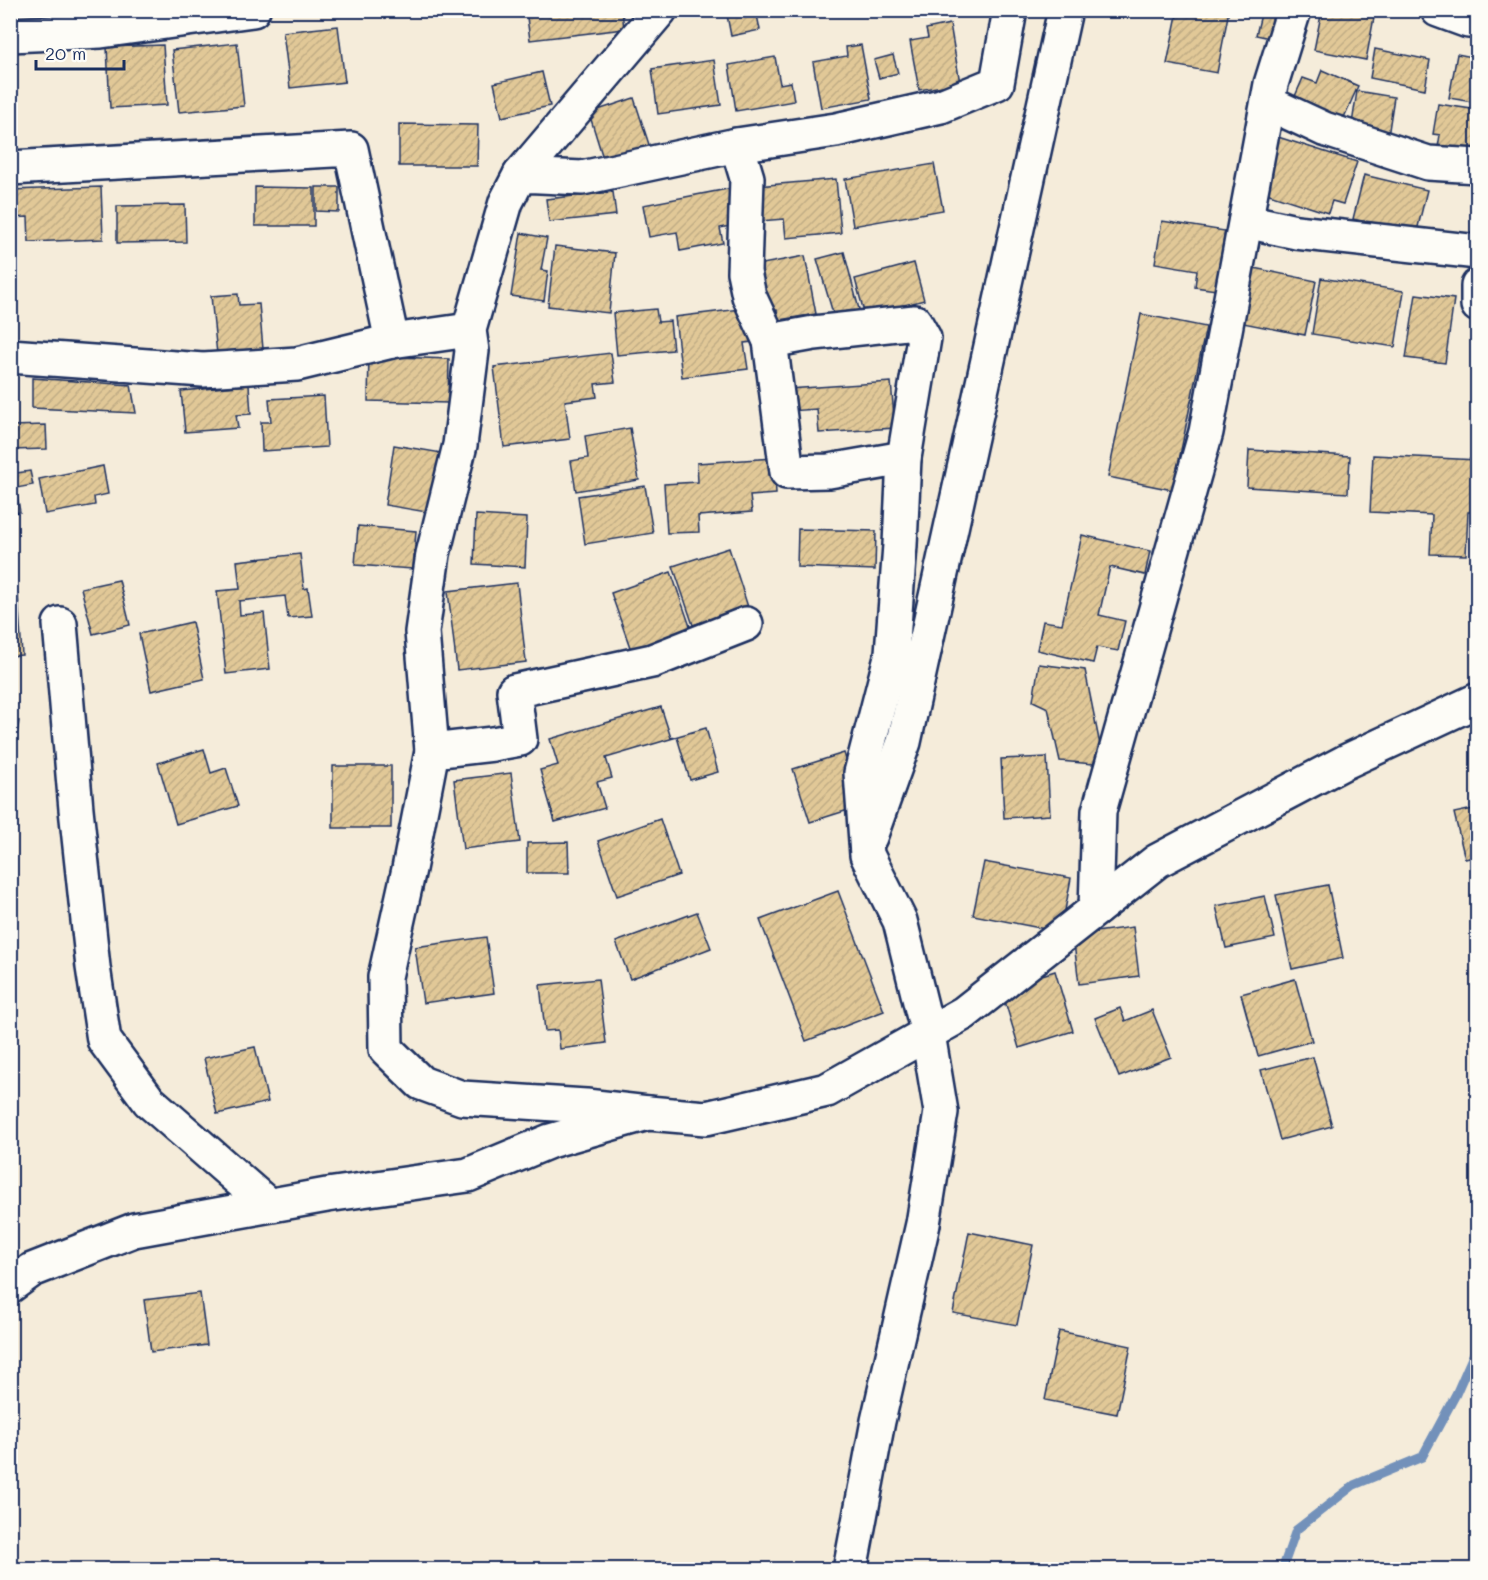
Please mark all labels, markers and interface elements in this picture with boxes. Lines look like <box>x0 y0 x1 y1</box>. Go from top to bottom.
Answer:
scale bar <box>36 33 124 71</box>
text: 20 m <box>45 41 86 65</box>

